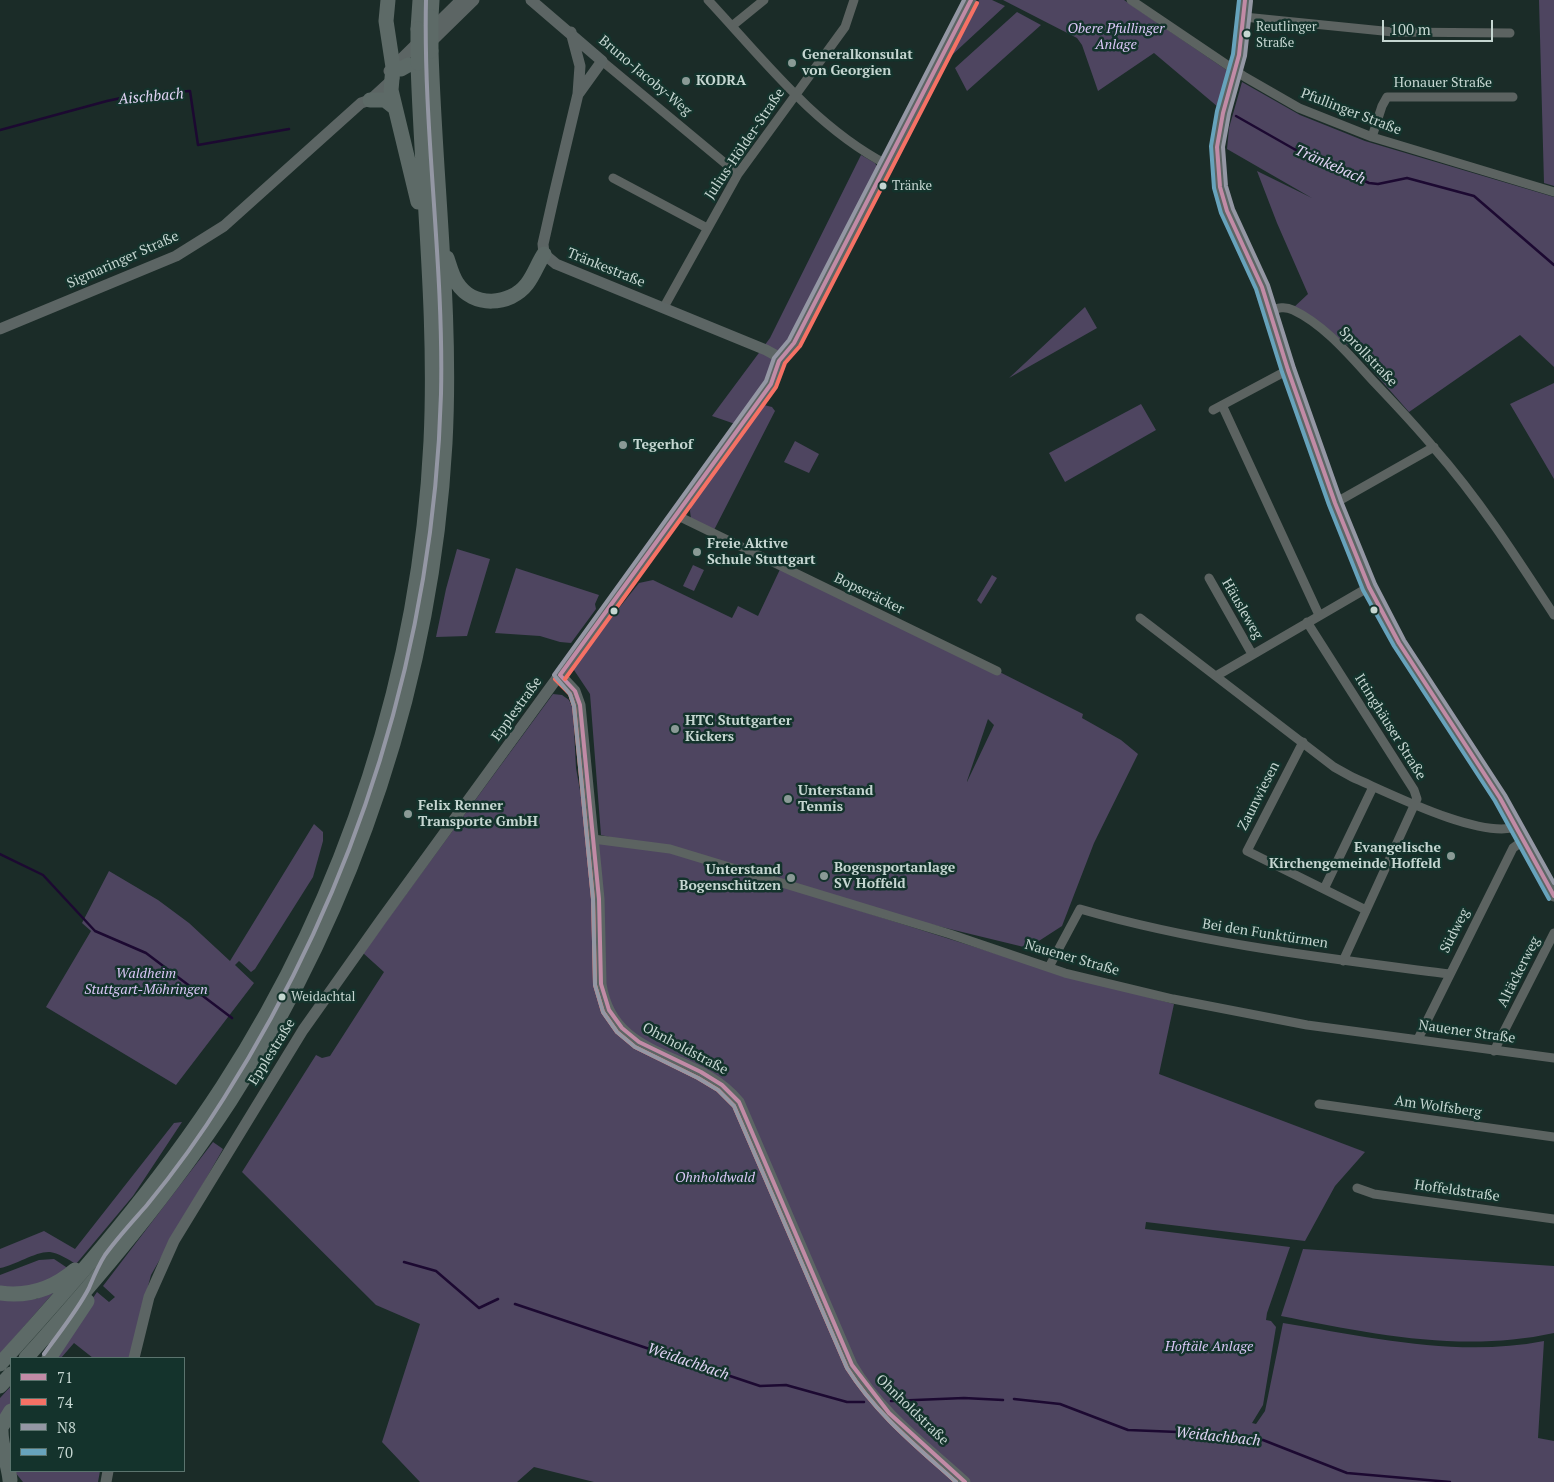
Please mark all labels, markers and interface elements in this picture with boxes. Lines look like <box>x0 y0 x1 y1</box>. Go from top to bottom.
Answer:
scale bar <box>1384 10 1495 42</box>
place label: Reutlinger Straße <box>1256 19 1317 50</box>
text: 100 m <box>1390 19 1431 39</box>
park label: Obere Pfullinger Anlage <box>1068 21 1164 54</box>
marker: Reutlinger Straße <box>1242 29 1252 39</box>
street label: Bruno-Jacoby-Weg <box>595 32 695 120</box>
place label: Generalkonsulat von Georgien <box>802 47 913 80</box>
marker: Generalkonsulat von Georgien <box>786 57 798 69</box>
place label: KODRA <box>696 73 746 89</box>
marker: KODRA <box>680 75 692 87</box>
street label: Honauer Straße <box>1394 75 1492 91</box>
water label: Aischbach <box>118 85 184 109</box>
street label: Julius-Hölder-Straße <box>702 85 788 203</box>
street label: Pfullinger Straße <box>1298 85 1404 139</box>
water label: Tränkebach <box>1292 141 1368 189</box>
place label: Tränke <box>892 178 932 194</box>
marker: Tränke <box>878 181 888 191</box>
street label: Sigmaringer Straße <box>65 228 181 292</box>
street label: Tränkestraße <box>564 245 648 291</box>
street label: Sprollstraße <box>1335 324 1401 390</box>
place label: Tegerhof <box>633 437 693 453</box>
marker: Tegerhof <box>617 439 629 451</box>
place label: Freie Aktive Schule Stuttgart <box>707 536 816 568</box>
marker: Freie Aktive Schule Stuttgart <box>691 546 703 558</box>
street label: Bopseräcker <box>831 570 907 618</box>
street label: Häusleweg <box>1218 576 1266 642</box>
unlabelled marker <box>1369 605 1379 615</box>
unlabelled marker <box>609 606 619 616</box>
street label: Ittinghäuser Straße <box>1351 671 1429 783</box>
street label: Epplestraße <box>488 674 546 744</box>
place label: HTC Stuttgarter Kickers <box>685 713 792 746</box>
marker: HTC Stuttgarter Kickers <box>669 723 681 735</box>
street label: Zaunwiesen <box>1235 759 1283 833</box>
place label: Unterstand Tennis <box>798 783 873 816</box>
marker: Unterstand Tennis <box>782 793 794 805</box>
place label: Felix Renner Transporte GmbH <box>418 798 538 830</box>
marker: Felix Renner Transporte GmbH <box>402 808 414 820</box>
place label: Evangelische Kirchengemeinde Hoffeld <box>1269 840 1441 872</box>
marker: Evangelische Kirchengemeinde Hoffeld <box>1445 850 1457 862</box>
place label: Bogensportanlage SV Hoffeld <box>834 860 955 892</box>
place label: Unterstand Bogenschützen <box>679 862 781 894</box>
marker: Bogensportanlage SV Hoffeld <box>818 870 830 882</box>
marker: Unterstand Bogenschützen <box>785 872 797 884</box>
street label: Südweg <box>1437 906 1473 956</box>
street label: Bei den Funktürmen <box>1201 916 1329 952</box>
street label: Altäckerweg <box>1494 934 1544 1010</box>
street label: Nauener Straße <box>1023 936 1121 980</box>
park label: Waldheim Stuttgart-Möhringen <box>84 966 208 999</box>
place label: Weidachtal <box>291 989 356 1005</box>
marker: Weidachtal <box>277 992 287 1002</box>
street label: Epplestraße <box>245 1016 299 1088</box>
street label: Nauener Straße <box>1417 1017 1517 1047</box>
street label: Ohnholdstraße <box>639 1019 731 1079</box>
street label: Am Wolfsberg <box>1394 1093 1482 1121</box>
park label: Ohnholdwald <box>675 1170 755 1186</box>
street label: Hoffeldstraße <box>1413 1177 1501 1205</box>
park label: Hoftäle Anlage <box>1165 1339 1253 1355</box>
water label: Weidachbach <box>645 1340 731 1384</box>
legend <box>10 1357 185 1472</box>
text: 71 <box>57 1367 73 1387</box>
street label: Ohnholdstraße <box>872 1371 952 1449</box>
text: 74 <box>57 1392 73 1412</box>
text: N8 <box>57 1417 76 1437</box>
water label: Weidachbach <box>1175 1424 1261 1450</box>
text: 70 <box>57 1442 73 1462</box>

